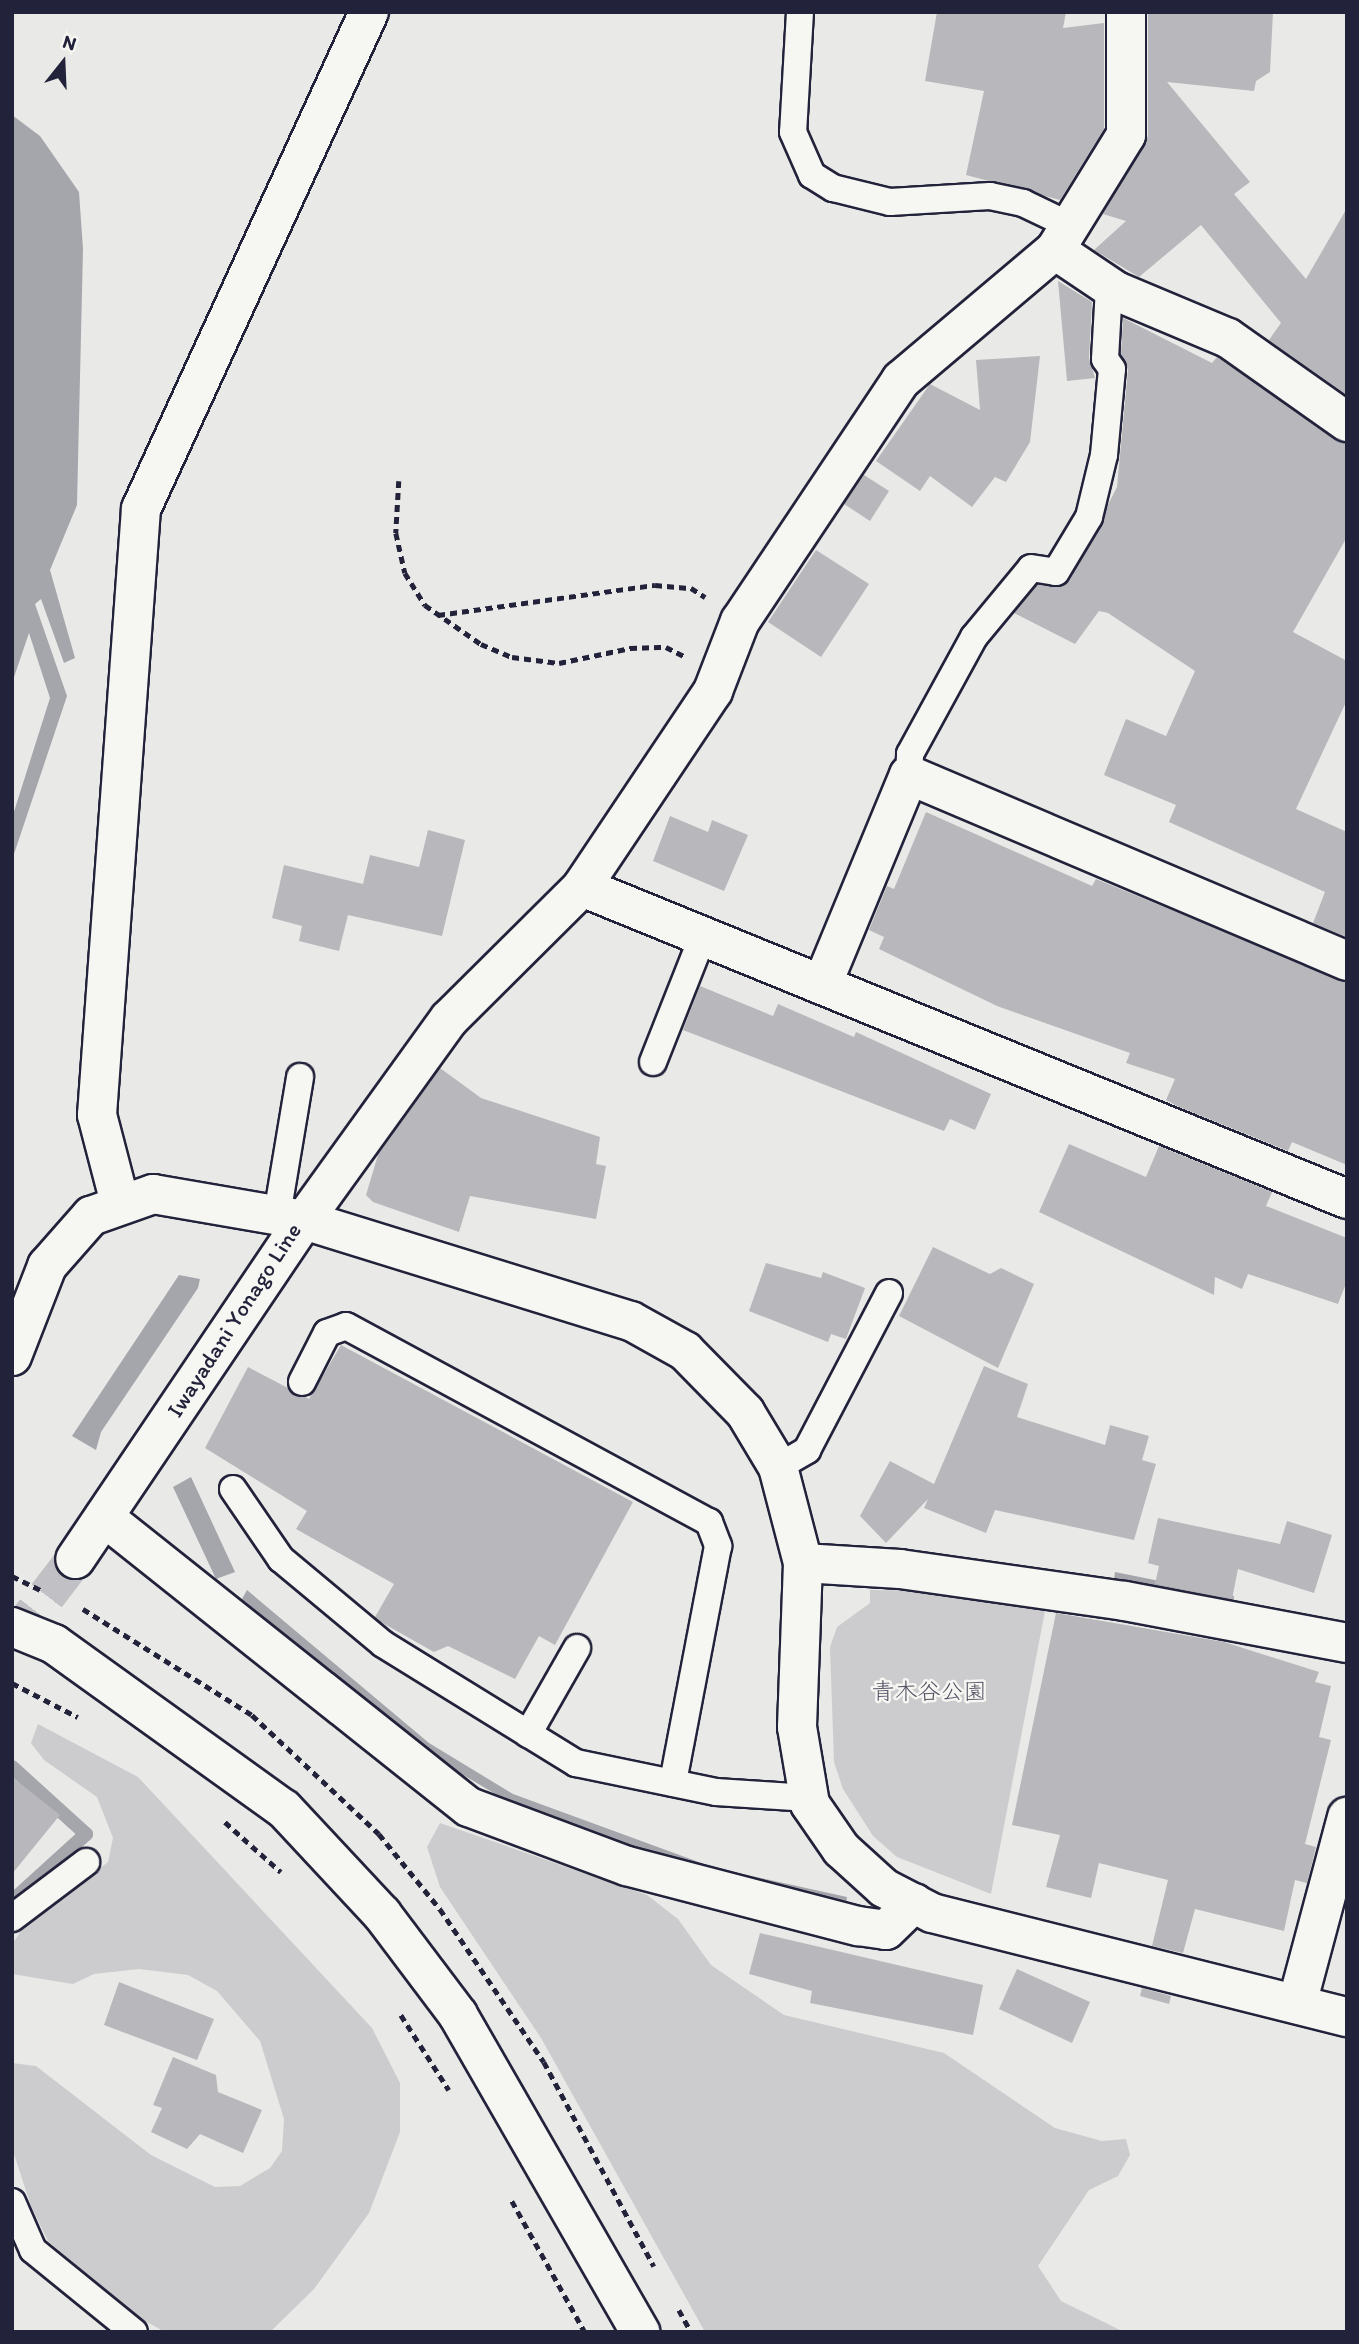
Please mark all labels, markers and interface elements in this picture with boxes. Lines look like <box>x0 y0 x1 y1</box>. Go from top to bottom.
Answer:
north arrow <box>28 28 98 98</box>
text: N <box>60 30 79 55</box>
street label: Iwayadani Yonago Line <box>161 1218 307 1422</box>
park label: 青木谷公園 <box>872 1677 986 1705</box>

